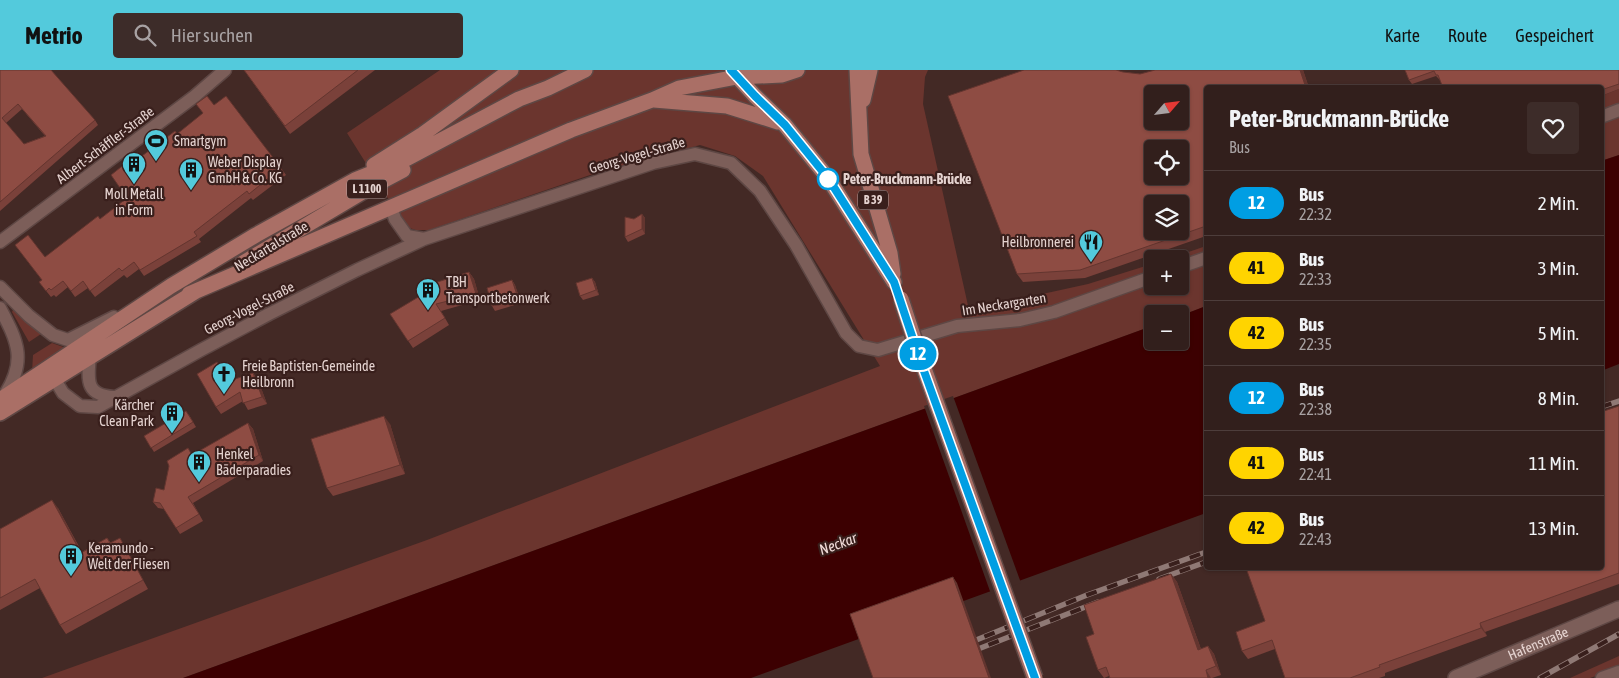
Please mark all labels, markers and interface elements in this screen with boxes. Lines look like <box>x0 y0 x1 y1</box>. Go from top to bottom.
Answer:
search box <box>113 13 463 58</box>
icon: search <box>131 21 159 49</box>
text: Metrio <box>25 22 83 49</box>
text: Hier suchen <box>171 24 253 46</box>
text: Karte <box>1385 25 1420 46</box>
text: Route <box>1448 25 1487 46</box>
text: Gespeichert <box>1515 25 1594 46</box>
north arrow <box>1144 85 1189 130</box>
map controls <box>1144 85 1189 350</box>
button: heart <box>1527 102 1579 154</box>
street label: Albert-Schäffler-Straße <box>53 103 157 187</box>
text: Peter-Bruckmann-Brücke <box>1229 105 1449 132</box>
sports icon: Smartgym <box>143 128 169 162</box>
place label: Smartgym <box>174 133 226 149</box>
street label: Georg-Vogel-Straße <box>587 134 687 176</box>
text: Bus <box>1229 138 1250 156</box>
button: locate <box>1144 140 1189 185</box>
building icon: Moll Metall in Form <box>121 151 147 185</box>
place label: Weber Display GmbH & Co. KG <box>208 154 283 186</box>
building icon: Weber Display GmbH & Co. KG <box>178 157 204 191</box>
marker: Peter-Bruckmann-Brücke <box>817 168 839 190</box>
place label: Peter-Bruckmann-Brücke <box>843 171 971 187</box>
road number: L 1100 <box>347 180 387 198</box>
text: Bus <box>1299 183 1324 205</box>
place label: Moll Metall in Form <box>105 186 164 218</box>
road number: B 39 <box>858 190 888 210</box>
text: 12 <box>1248 192 1265 213</box>
text: 2 Min. <box>1538 192 1579 214</box>
button: layers <box>1144 195 1189 240</box>
text: 22:32 <box>1299 205 1332 223</box>
street label: Neckartalstraße <box>231 218 311 274</box>
restaurant icon: Heilbronnerei <box>1078 229 1104 263</box>
place label: Heilbronnerei <box>1002 234 1074 250</box>
text: Bus <box>1299 248 1324 270</box>
button: + <box>1144 250 1189 295</box>
text: 41 <box>1248 257 1265 278</box>
text: 3 Min. <box>1538 257 1579 279</box>
text: 22:33 <box>1299 270 1332 288</box>
place label: TBH Transportbetonwerk <box>446 274 550 306</box>
building icon: TBH Transportbetonwerk <box>415 277 441 311</box>
street label: Georg-Vogel-Straße <box>201 278 297 338</box>
street label: Im Neckargarten <box>961 289 1047 319</box>
button: − <box>1144 305 1189 350</box>
text: Bus <box>1299 313 1324 335</box>
text: 42 <box>1248 322 1265 343</box>
text: 5 Min. <box>1538 322 1579 344</box>
text: 22:35 <box>1299 335 1332 353</box>
line badge: 12 <box>896 338 940 370</box>
text: 12 <box>910 343 926 364</box>
place label: Freie Baptisten-Gemeinde Heilbronn <box>242 358 375 390</box>
church icon: Freie Baptisten-Gemeinde Heilbronn <box>211 361 237 395</box>
text: Bus <box>1299 378 1324 400</box>
text: 12 <box>1248 387 1265 408</box>
text: 8 Min. <box>1538 387 1579 409</box>
place label: Kärcher Clean Park <box>99 397 155 429</box>
building icon: Kärcher Clean Park <box>159 400 185 434</box>
text: 22:38 <box>1299 400 1332 418</box>
text: Bus <box>1299 443 1324 465</box>
place label: Henkel Bäderparadies <box>216 446 291 478</box>
building icon: Henkel Bäderparadies <box>186 449 212 483</box>
text: 41 <box>1248 452 1265 473</box>
text: 11 Min. <box>1529 452 1579 474</box>
text: 22:41 <box>1299 465 1332 483</box>
text: Bus <box>1299 508 1324 530</box>
text: 42 <box>1248 517 1265 538</box>
text: 13 Min. <box>1529 517 1579 539</box>
water label: Neckar <box>817 529 859 558</box>
text: 22:43 <box>1299 530 1332 548</box>
place label: Keramundo - Welt der Fliesen <box>88 540 170 572</box>
building icon: Keramundo - Welt der Fliesen <box>58 543 84 577</box>
street label: Hafenstraße <box>1505 623 1571 663</box>

